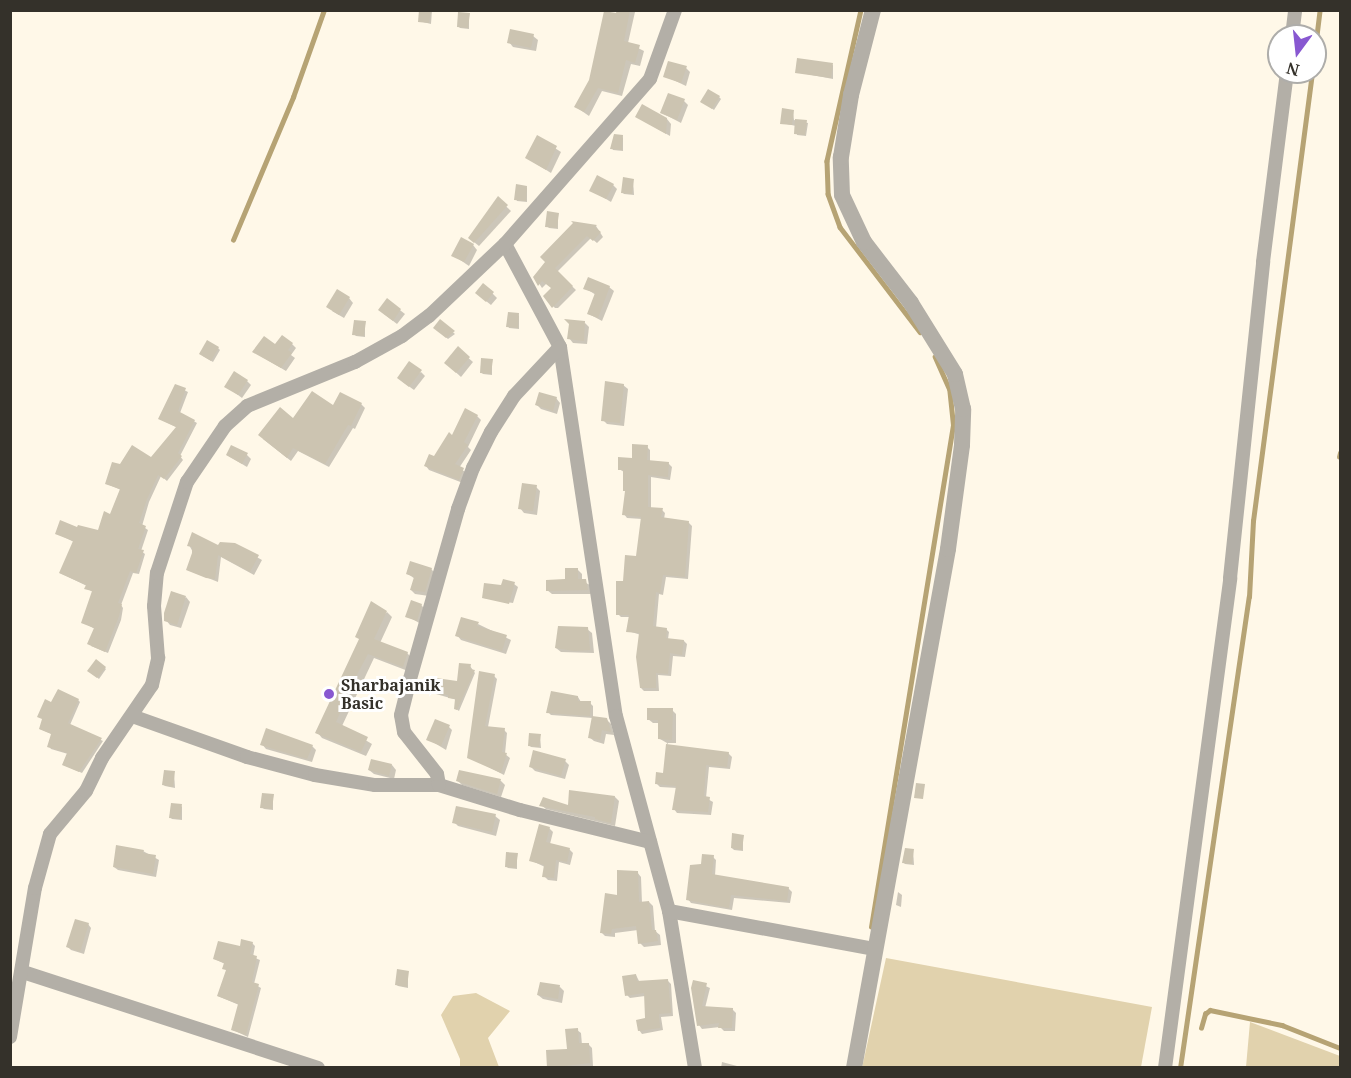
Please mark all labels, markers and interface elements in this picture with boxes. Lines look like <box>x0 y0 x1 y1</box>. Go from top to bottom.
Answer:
north arrow <box>1267 24 1327 84</box>
text: N <box>1284 57 1302 82</box>
place label: Sharbajanik Basic <box>341 675 441 713</box>
marker: Sharbajanik Basic <box>322 687 336 701</box>

